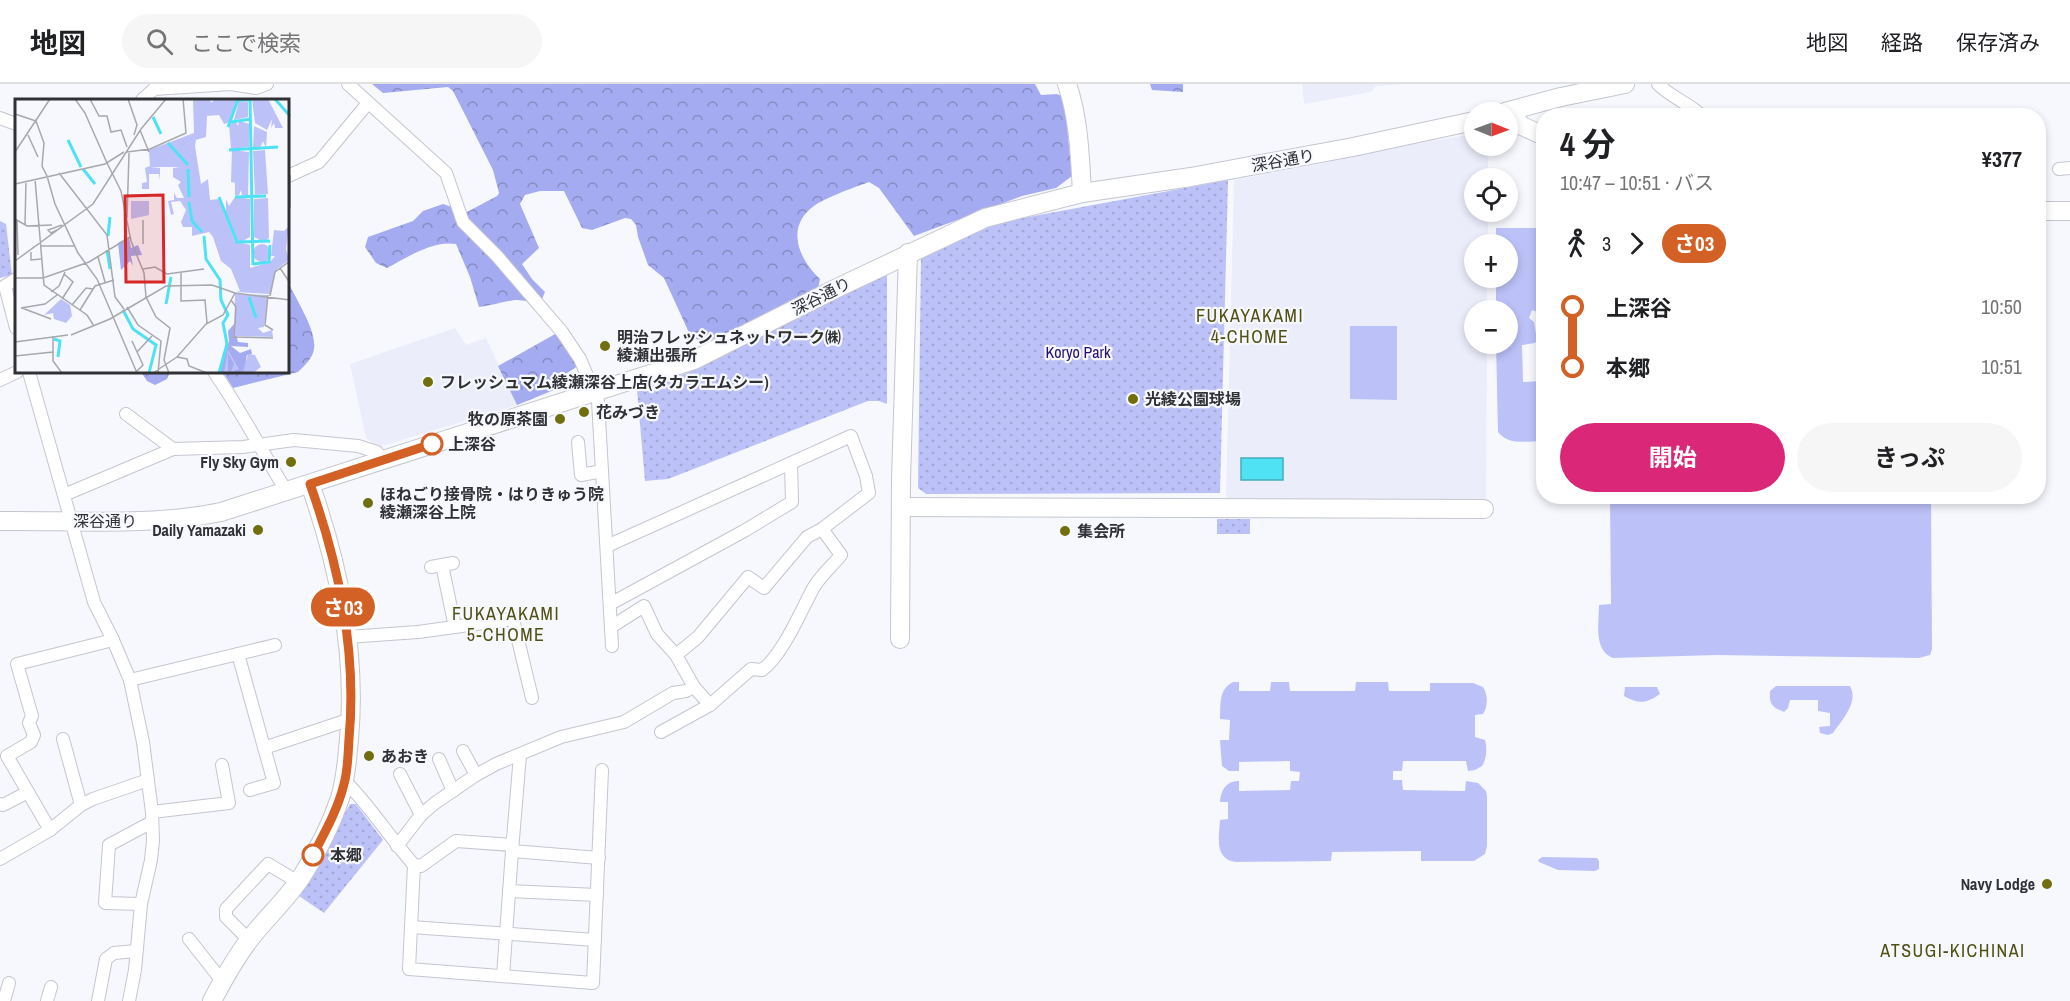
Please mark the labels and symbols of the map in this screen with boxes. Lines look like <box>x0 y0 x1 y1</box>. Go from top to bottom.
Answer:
inset map <box>15 99 290 374</box>
north arrow <box>1464 102 1518 156</box>
street label: 深谷通り <box>1250 144 1316 176</box>
street label: 深谷通り <box>787 272 855 320</box>
district label: FUKAYAKAMI 4-CHOME <box>1196 303 1304 349</box>
place label: 明治フレッシュネットワーク㈱ 綾瀬出張所 <box>617 326 841 366</box>
marker: 明治フレッシュネットワーク㈱ 綾瀬出張所 <box>598 339 612 353</box>
park label: Koryo Park <box>1046 341 1111 363</box>
place label: フレッシュマム綾瀬深谷上店(タカラエムシー) <box>440 371 769 393</box>
marker: フレッシュマム綾瀬深谷上店(タカラエムシー) <box>421 375 435 389</box>
place label: 光綾公園球場 <box>1145 388 1241 410</box>
marker: 光綾公園球場 <box>1126 392 1140 406</box>
place label: 花みづき <box>596 401 660 423</box>
marker: 花みづき <box>577 405 591 419</box>
place label: 牧の原茶園 <box>468 408 548 430</box>
marker: 牧の原茶園 <box>553 412 567 426</box>
marker: 上深谷 <box>421 433 443 455</box>
place label: 上深谷 <box>448 433 496 455</box>
place label: Fly Sky Gym <box>200 451 279 473</box>
marker: Fly Sky Gym <box>284 455 298 469</box>
place label: ほねごり接骨院・はりきゅう院 綾瀬深谷上院 <box>380 483 604 523</box>
marker: ほねごり接骨院・はりきゅう院 綾瀬深谷上院 <box>361 496 375 510</box>
street label: 深谷通り <box>73 510 137 532</box>
place label: Daily Yamazaki <box>152 519 246 541</box>
place label: 集会所 <box>1077 520 1125 542</box>
marker: Daily Yamazaki <box>251 523 265 537</box>
marker: 集会所 <box>1058 524 1072 538</box>
line badge: さ03 <box>308 588 378 626</box>
district label: FUKAYAKAMI 5-CHOME <box>452 601 560 647</box>
place label: あおき <box>381 745 429 767</box>
marker: あおき <box>362 749 376 763</box>
marker: 本郷 <box>302 844 324 866</box>
place label: 本郷 <box>330 844 362 866</box>
place label: Navy Lodge <box>1961 873 2035 895</box>
marker: Navy Lodge <box>2040 877 2054 891</box>
district label: ATSUGI-KICHINAI <box>1879 938 2026 963</box>

